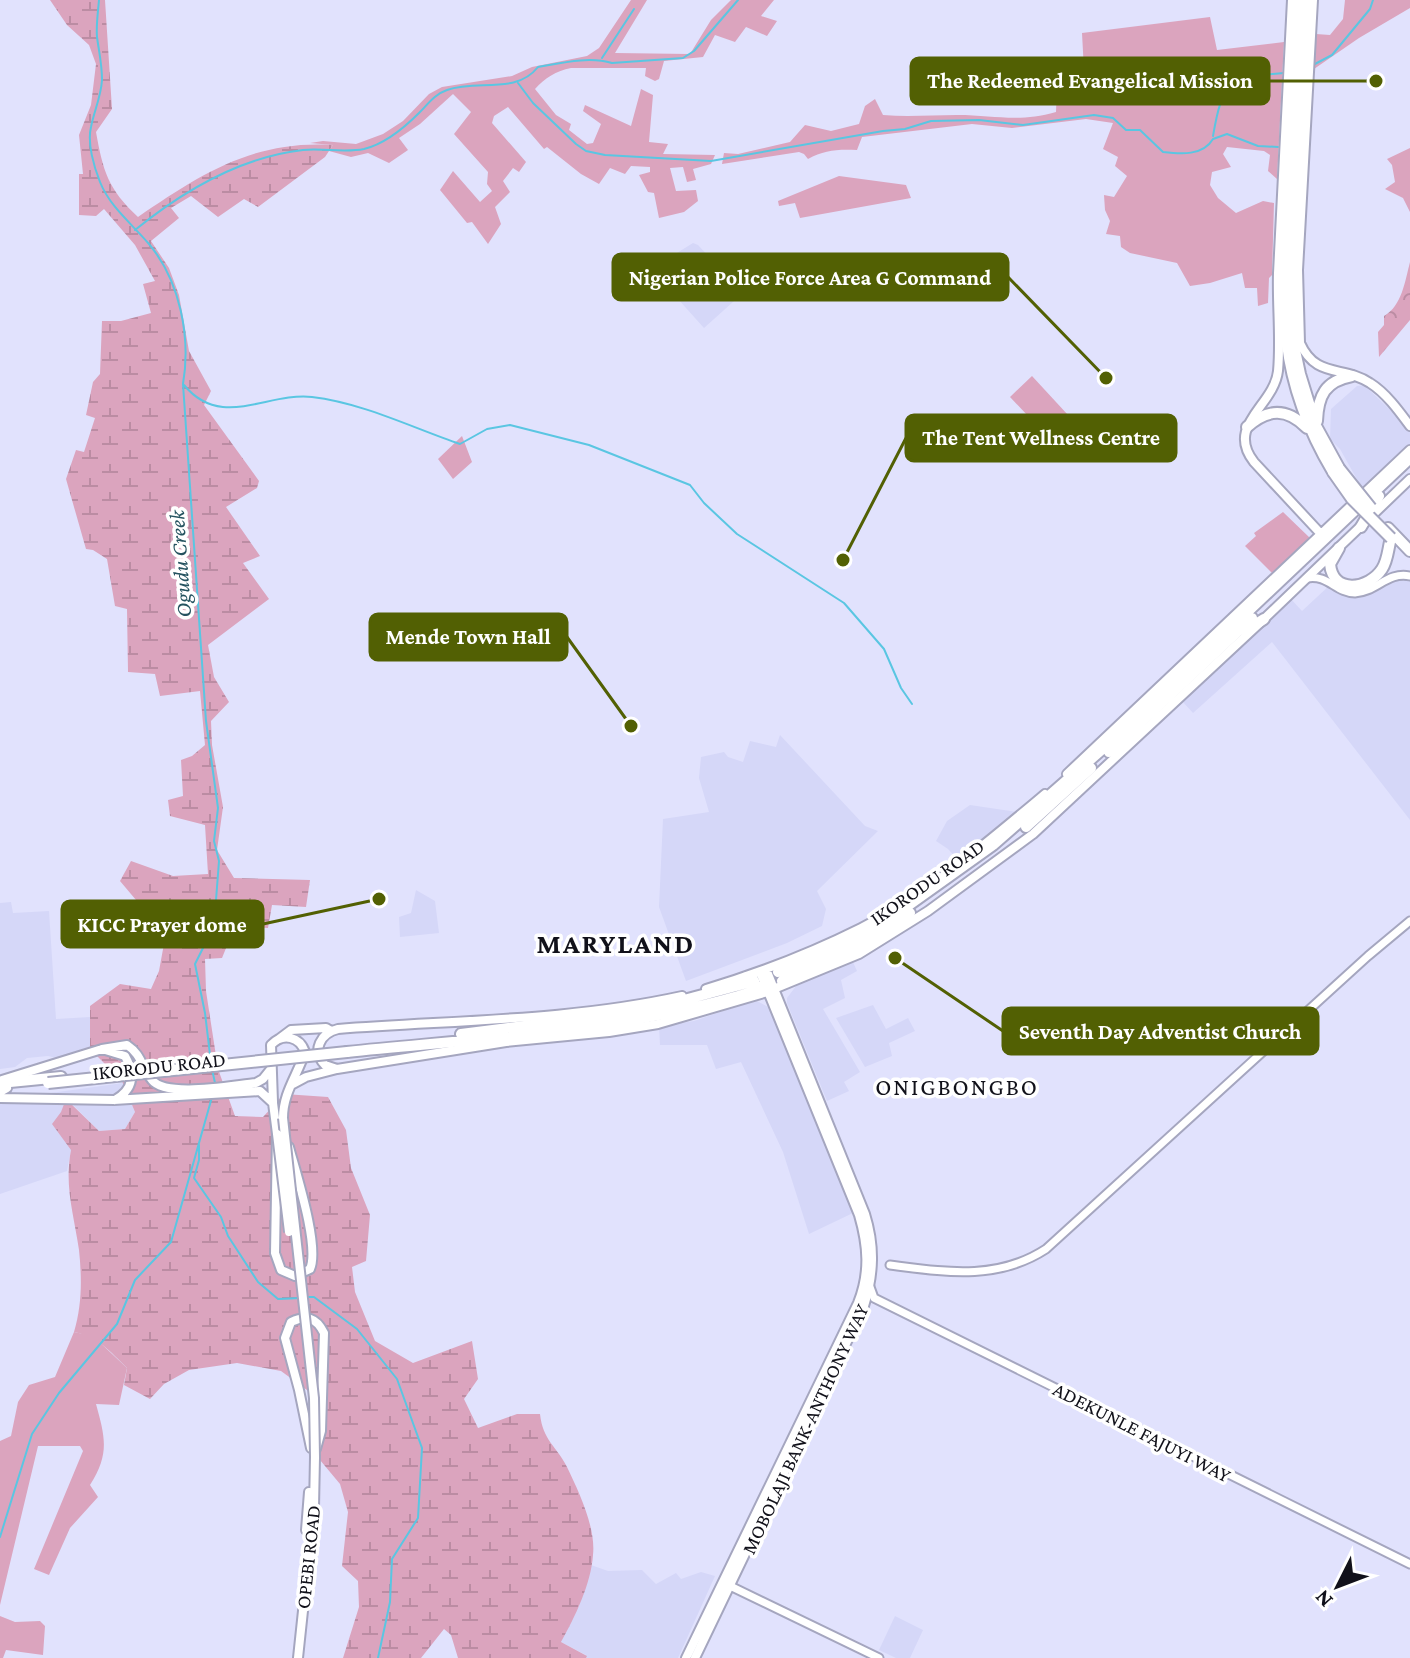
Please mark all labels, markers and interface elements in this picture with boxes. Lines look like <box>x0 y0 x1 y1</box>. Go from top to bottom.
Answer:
callout: The Redeemed Evangelical Mission <box>911 58 1269 104</box>
text: The Redeemed Evangelical Mission <box>927 68 1253 93</box>
callout: Nigerian Police Force Area G Command <box>613 254 1008 300</box>
text: Nigerian Police Force Area G Command <box>629 265 991 290</box>
callout: The Tent Wellness Centre <box>906 415 1176 461</box>
text: The Tent Wellness Centre <box>922 425 1160 450</box>
water label: Ogudu Creek <box>164 508 196 619</box>
callout: Mende Town Hall <box>370 614 567 660</box>
text: Mende Town Hall <box>385 624 551 649</box>
street label: IKORODU ROAD <box>866 835 988 929</box>
callout: KICC Prayer dome <box>62 901 263 947</box>
text: KICC Prayer dome <box>77 912 247 937</box>
district label: MARYLAND <box>537 928 695 959</box>
callout: Seventh Day Adventist Church <box>1003 1008 1318 1054</box>
text: Seventh Day Adventist Church <box>1019 1019 1302 1044</box>
street label: IKORODU ROAD <box>91 1048 227 1084</box>
district label: ONIGBONGBO <box>875 1073 1039 1100</box>
street label: MOBOLAJI BANK-ANTHONY WAY <box>737 1300 874 1558</box>
street label: ADEKUNLE FAJUYI WAY <box>1049 1378 1235 1487</box>
street label: OPEBI ROAD <box>292 1504 324 1610</box>
north arrow <box>1298 1546 1378 1626</box>
text: N <box>1309 1585 1338 1613</box>

